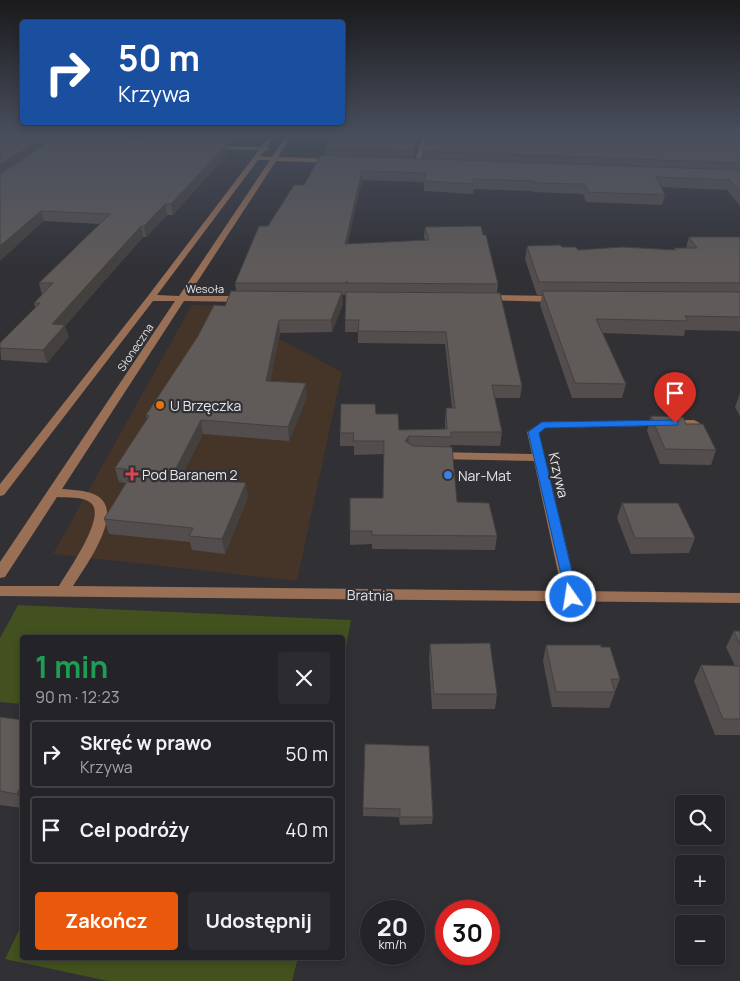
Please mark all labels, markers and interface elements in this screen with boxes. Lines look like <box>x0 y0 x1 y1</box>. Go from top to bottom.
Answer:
text: 50 m <box>118 34 200 82</box>
icon: right <box>35 40 100 105</box>
text: Krzywa <box>118 79 190 109</box>
street label: Wesoła <box>186 281 224 296</box>
street label: Słoneczna <box>113 320 157 374</box>
pin <box>654 372 696 423</box>
icon: arrive <box>661 379 689 407</box>
place label: U Brzęczka <box>170 396 241 415</box>
marker: U Brzęczka <box>154 399 166 411</box>
street label: Krzywa <box>545 450 573 500</box>
place label: Pod Baranem 2 <box>142 465 238 484</box>
place label: Nar-Mat <box>458 466 512 485</box>
marker: Pod Baranem 2 <box>126 468 138 480</box>
marker: Nar-Mat <box>442 469 454 481</box>
position arrow <box>544 570 596 622</box>
street label: Bratnia <box>347 585 393 605</box>
text: 1 min <box>35 646 108 687</box>
button: close <box>278 652 330 704</box>
text: 90 m · 12:23 <box>35 686 120 708</box>
text: Skręć w prawo <box>80 730 212 756</box>
icon: right <box>37 740 65 768</box>
text: 50 m <box>286 741 328 767</box>
text: Krzywa <box>80 756 133 778</box>
map controls <box>675 795 725 965</box>
button: search <box>675 795 725 845</box>
icon: arrive <box>37 816 65 844</box>
text: Cel podróży <box>80 817 189 843</box>
text: 40 m <box>285 817 328 843</box>
button: + <box>675 855 725 905</box>
button: Zakończ <box>35 892 178 950</box>
button: Udostępnij <box>188 892 330 950</box>
speed limit sign: 30 <box>435 900 500 965</box>
text: 20 <box>377 909 408 944</box>
button: − <box>675 915 725 965</box>
text: km/h <box>379 936 406 953</box>

